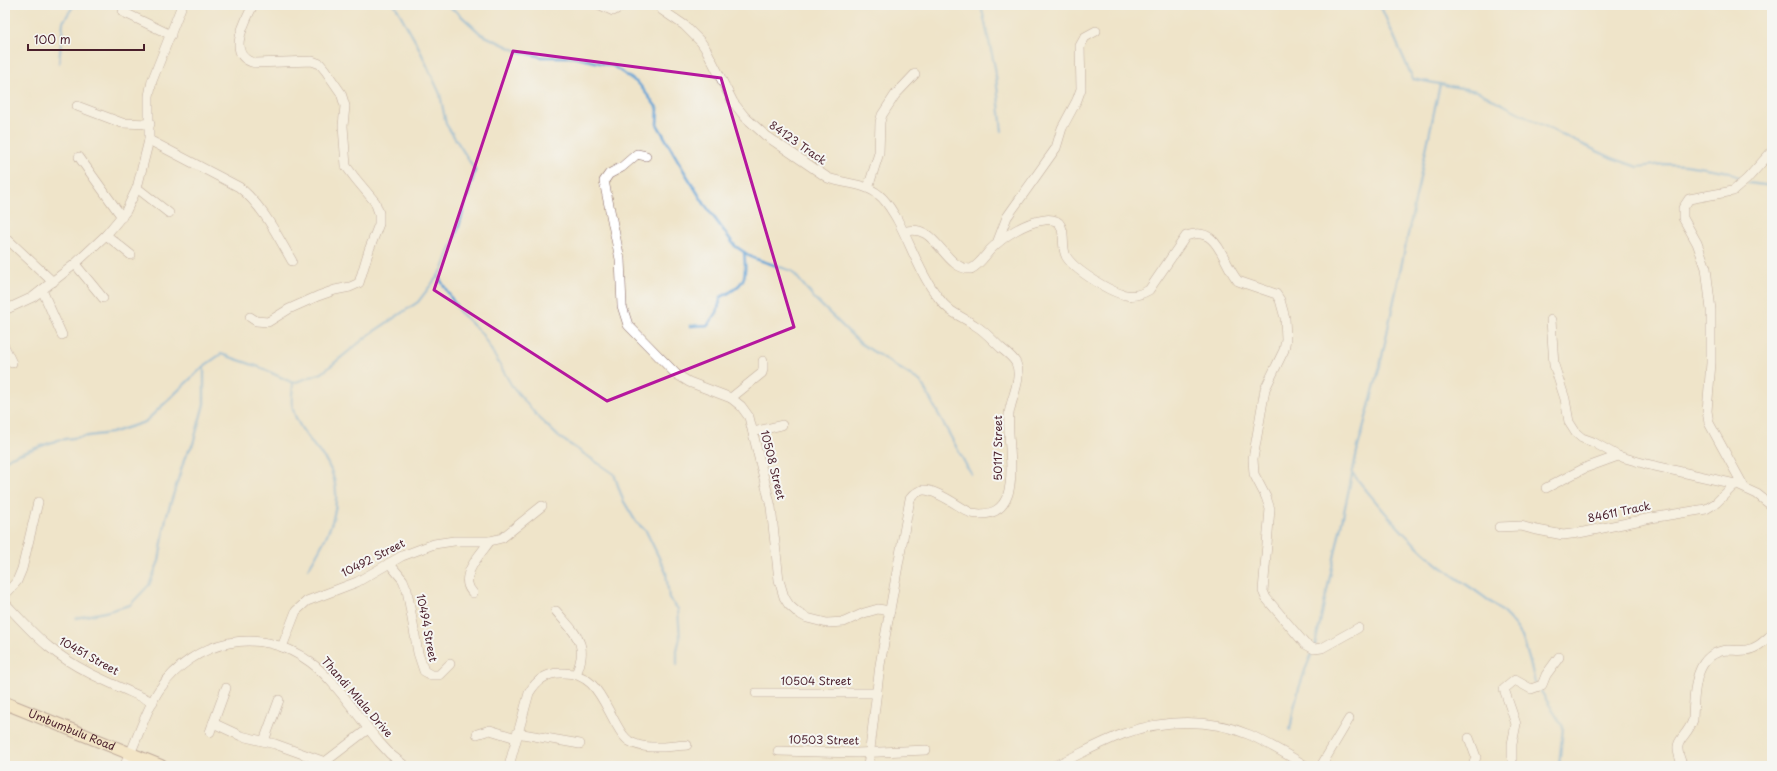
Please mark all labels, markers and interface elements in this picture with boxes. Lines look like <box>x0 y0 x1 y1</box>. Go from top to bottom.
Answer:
scale bar <box>28 26 144 52</box>
text: 100 m <box>34 30 71 48</box>
street label: 84123 Track <box>766 116 831 169</box>
street label: 50117 Street <box>989 415 1006 481</box>
street label: 10508 Street <box>757 428 790 502</box>
street label: 84611 Track <box>1586 497 1652 526</box>
street label: 10492 Street <box>338 534 408 581</box>
street label: 10494 Street <box>413 593 442 664</box>
street label: 10451 Street <box>56 632 123 679</box>
street label: Thandi Mlala Drive <box>318 653 397 741</box>
street label: 10504 Street <box>781 672 852 689</box>
street label: Umbumbulu Road <box>26 704 118 755</box>
street label: 10503 Street <box>789 730 860 749</box>

